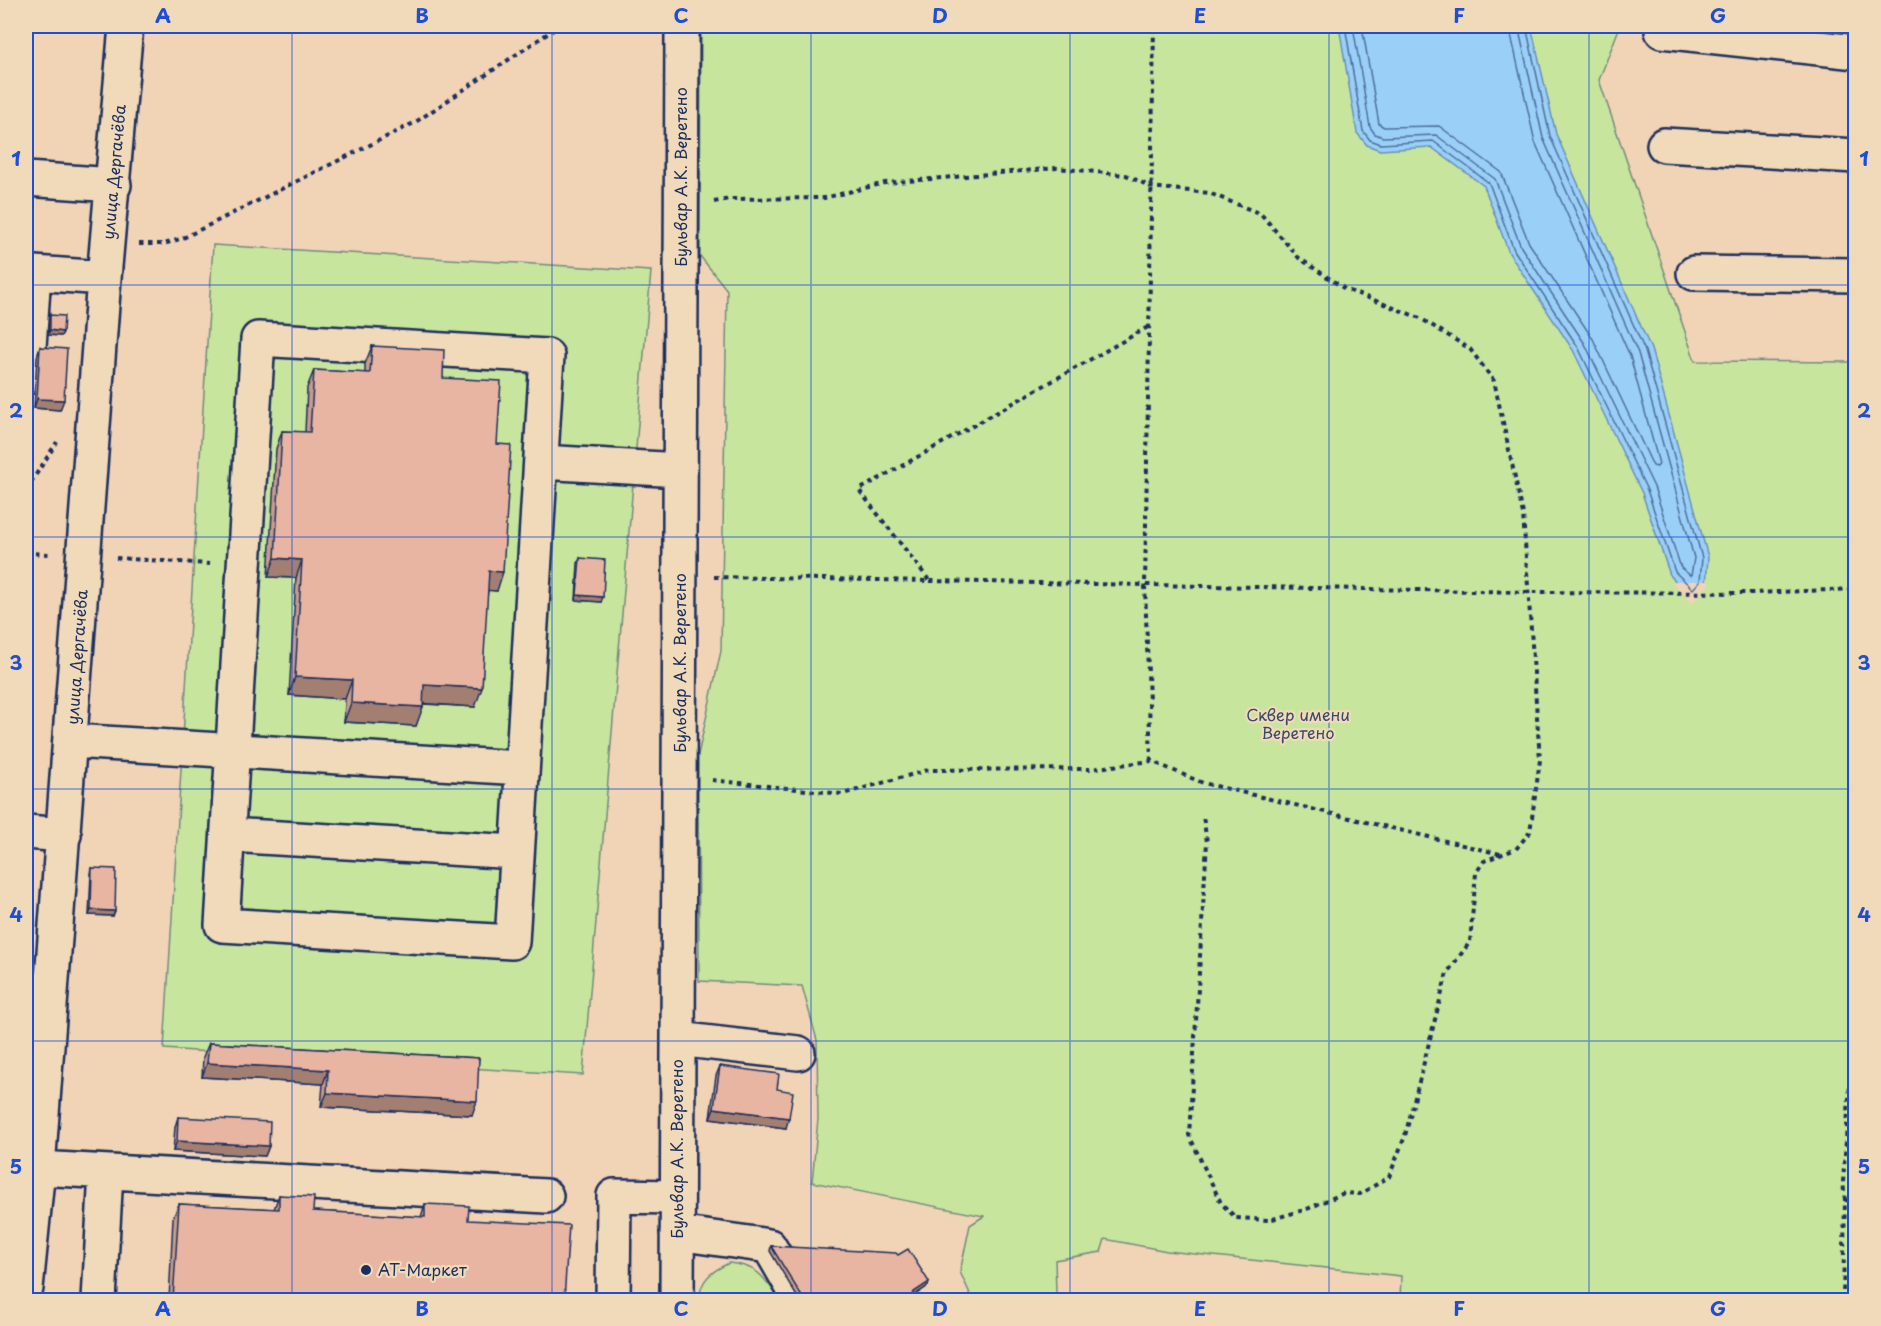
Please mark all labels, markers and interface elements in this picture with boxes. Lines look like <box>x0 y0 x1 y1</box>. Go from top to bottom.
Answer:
text: A <box>155 0 171 30</box>
text: B <box>415 0 429 30</box>
text: C <box>673 0 689 30</box>
text: D <box>932 0 948 30</box>
text: E <box>1194 0 1206 30</box>
text: F <box>1453 0 1465 30</box>
text: G <box>1710 0 1726 30</box>
street label: Бульвар А.К. Веретено <box>668 87 692 267</box>
street label: улица Дергачёва <box>95 103 131 240</box>
text: 1 <box>11 143 21 173</box>
text: 1 <box>1859 143 1869 173</box>
text: 2 <box>9 395 23 425</box>
text: 2 <box>1857 395 1871 425</box>
street label: Бульвар А.К. Веретено <box>667 573 691 753</box>
street label: улица Дергачёва <box>59 589 93 725</box>
text: 3 <box>9 647 23 677</box>
text: 3 <box>1857 647 1871 677</box>
park label: Сквер имени Веретено <box>1246 702 1350 744</box>
text: 4 <box>9 899 23 929</box>
text: 4 <box>1857 899 1871 929</box>
street label: Бульвар А.К. Веретено <box>664 1059 688 1239</box>
text: 5 <box>10 1151 22 1181</box>
text: 5 <box>1858 1151 1870 1181</box>
place label: АТ-Маркет <box>378 1257 467 1281</box>
marker: АТ-Маркет <box>359 1263 373 1277</box>
text: A <box>155 1293 171 1323</box>
text: B <box>415 1293 429 1323</box>
text: C <box>673 1293 689 1323</box>
text: D <box>932 1293 948 1323</box>
text: E <box>1194 1293 1206 1323</box>
text: F <box>1453 1293 1465 1323</box>
text: G <box>1710 1293 1726 1323</box>

